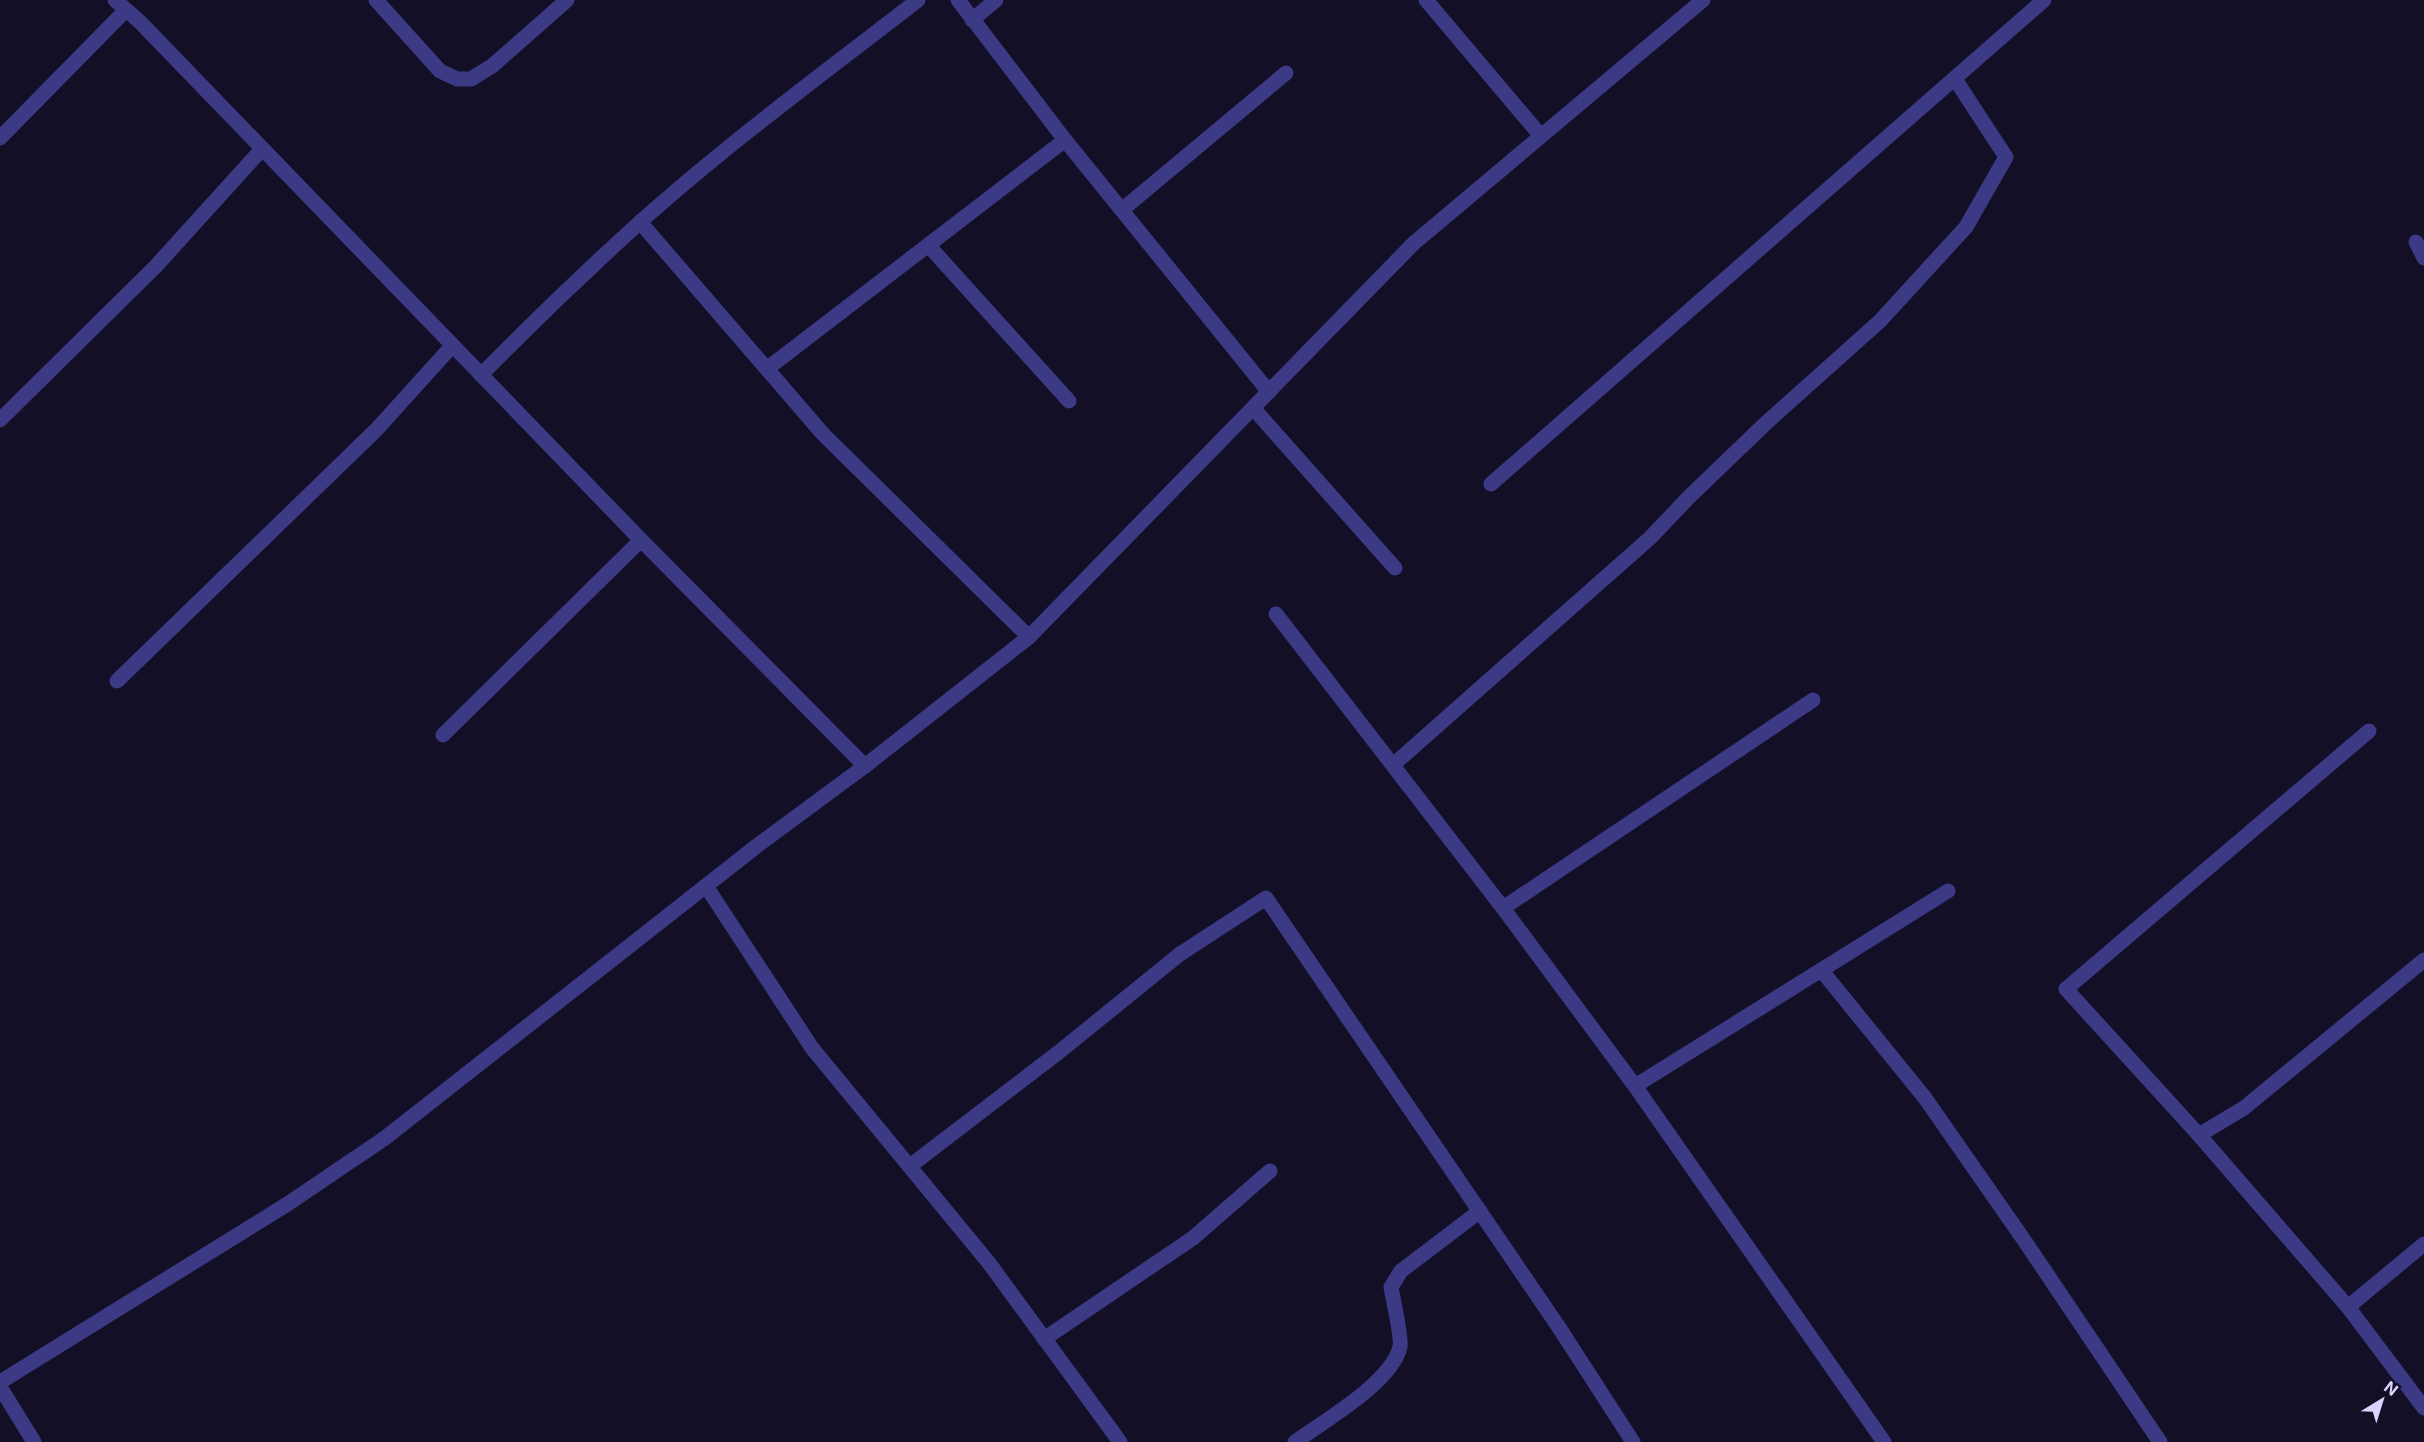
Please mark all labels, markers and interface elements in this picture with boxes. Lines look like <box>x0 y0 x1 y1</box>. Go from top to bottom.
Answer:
north arrow <box>2352 1370 2412 1430</box>
text: N <box>2380 1377 2402 1400</box>

